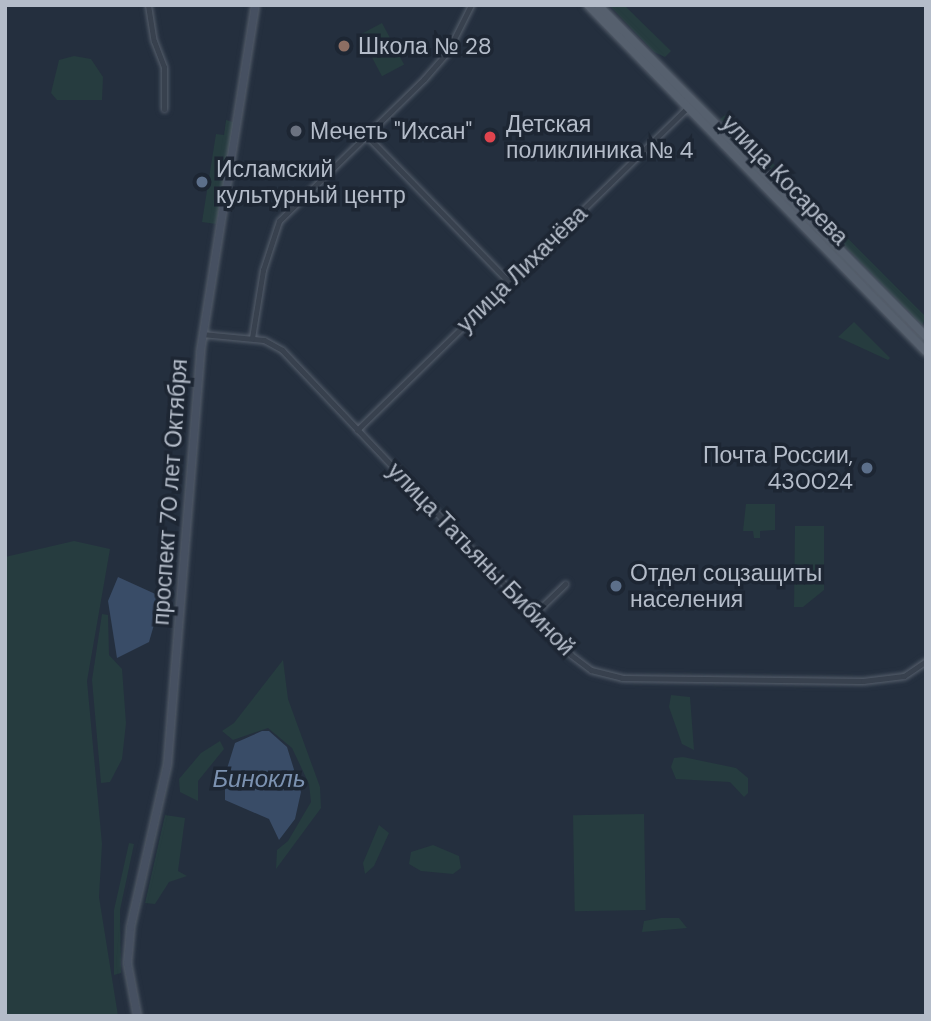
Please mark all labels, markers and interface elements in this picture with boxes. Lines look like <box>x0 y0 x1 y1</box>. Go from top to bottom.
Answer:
place label: Школа № 28 <box>358 32 492 60</box>
marker: Школа № 28 <box>336 38 352 54</box>
street label: улица Косарева <box>716 109 854 251</box>
place label: Детская поликлиника № 4 <box>506 110 693 164</box>
place label: Мечеть "Ихсан" <box>310 117 472 145</box>
marker: Мечеть "Ихсан" <box>288 123 304 139</box>
marker: Детская поликлиника № 4 <box>480 127 500 147</box>
place label: Исламский культурный центр <box>216 155 406 209</box>
marker: Исламский культурный центр <box>194 174 210 190</box>
street label: улица Лихачёва <box>451 200 593 338</box>
street label: проспект 70 лет Октября <box>147 358 193 626</box>
place label: Почта России, 430024 <box>703 441 853 495</box>
street label: улица Татьяны Бибиной <box>382 457 580 661</box>
marker: Почта России, 430024 <box>859 460 875 476</box>
place label: Отдел соцзащиты населения <box>630 559 822 613</box>
marker: Отдел соцзащиты населения <box>608 578 624 594</box>
water label: Бинокль <box>212 765 306 793</box>

